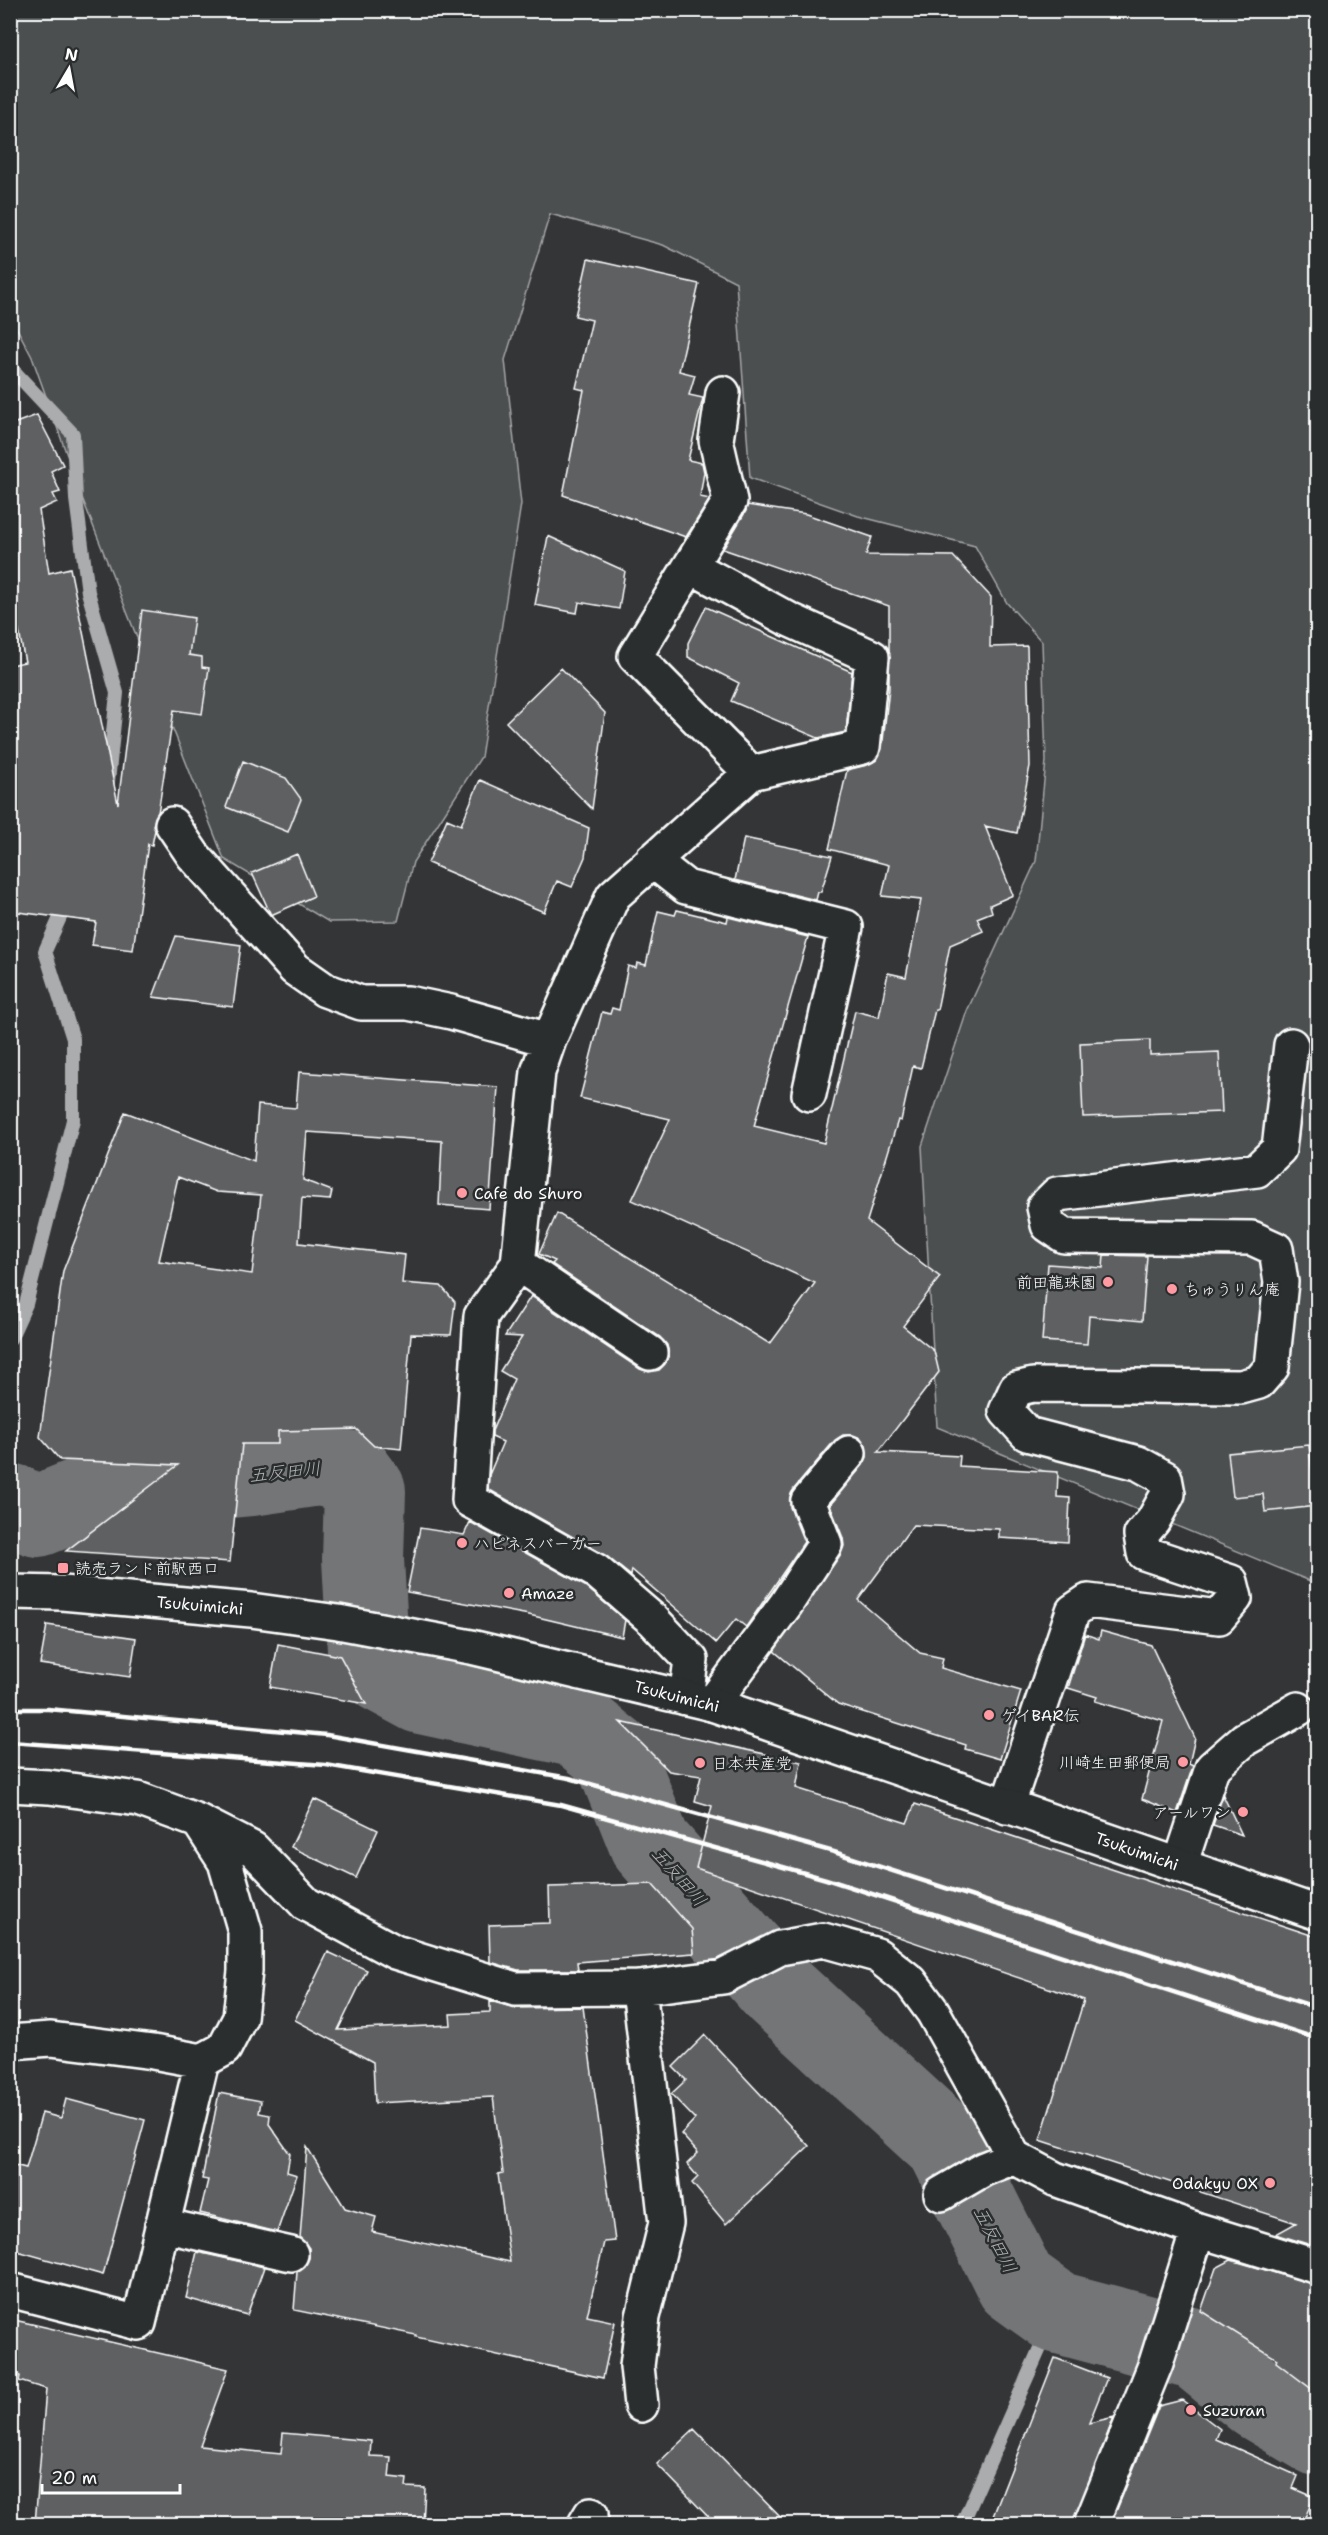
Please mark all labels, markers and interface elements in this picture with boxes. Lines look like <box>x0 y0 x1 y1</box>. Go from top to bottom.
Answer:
north arrow <box>39 39 99 99</box>
text: N <box>63 43 80 66</box>
place label: Cafe do Shuro <box>474 1183 582 1204</box>
marker: Cafe do Shuro <box>455 1186 469 1200</box>
place label: 前田龍珠園 <box>1016 1272 1096 1293</box>
marker: 前田龍珠園 <box>1101 1275 1115 1289</box>
place label: ちゅうりん庵 <box>1184 1279 1280 1300</box>
marker: ちゅうりん庵 <box>1165 1282 1179 1296</box>
water label: 五反田川 <box>248 1456 322 1488</box>
place label: ハピネスバーガー <box>474 1533 602 1554</box>
marker: ハピネスバーガー <box>455 1536 469 1550</box>
place label: 読売ランド前駅西口 <box>75 1558 219 1579</box>
marker: 読売ランド前駅西口 <box>56 1561 70 1575</box>
place label: Amaze <box>521 1583 574 1604</box>
marker: Amaze <box>502 1586 516 1600</box>
street label: Tsukuimichi <box>156 1591 244 1620</box>
street label: Tsukuimichi <box>632 1676 722 1717</box>
place label: ゲイBAR伝 <box>1001 1705 1079 1726</box>
marker: ゲイBAR伝 <box>982 1708 996 1722</box>
place label: 川崎生田郵便局 <box>1059 1752 1171 1773</box>
place label: 日本共産党 <box>712 1753 792 1774</box>
marker: 川崎生田郵便局 <box>1176 1755 1190 1769</box>
marker: 日本共産党 <box>693 1756 707 1770</box>
place label: アールワン <box>1153 1802 1231 1823</box>
marker: アールワン <box>1236 1805 1250 1819</box>
street label: Tsukuimichi <box>1092 1827 1181 1876</box>
water label: 五反田川 <box>646 1842 712 1912</box>
place label: Odakyu OX <box>1172 2173 1258 2194</box>
marker: Odakyu OX <box>1263 2176 1277 2190</box>
water label: 五反田川 <box>968 2202 1022 2278</box>
place label: Suzuran <box>1203 2400 1265 2421</box>
marker: Suzuran <box>1184 2403 1198 2417</box>
scale bar <box>42 2457 180 2495</box>
text: 20 m <box>51 2466 97 2490</box>

